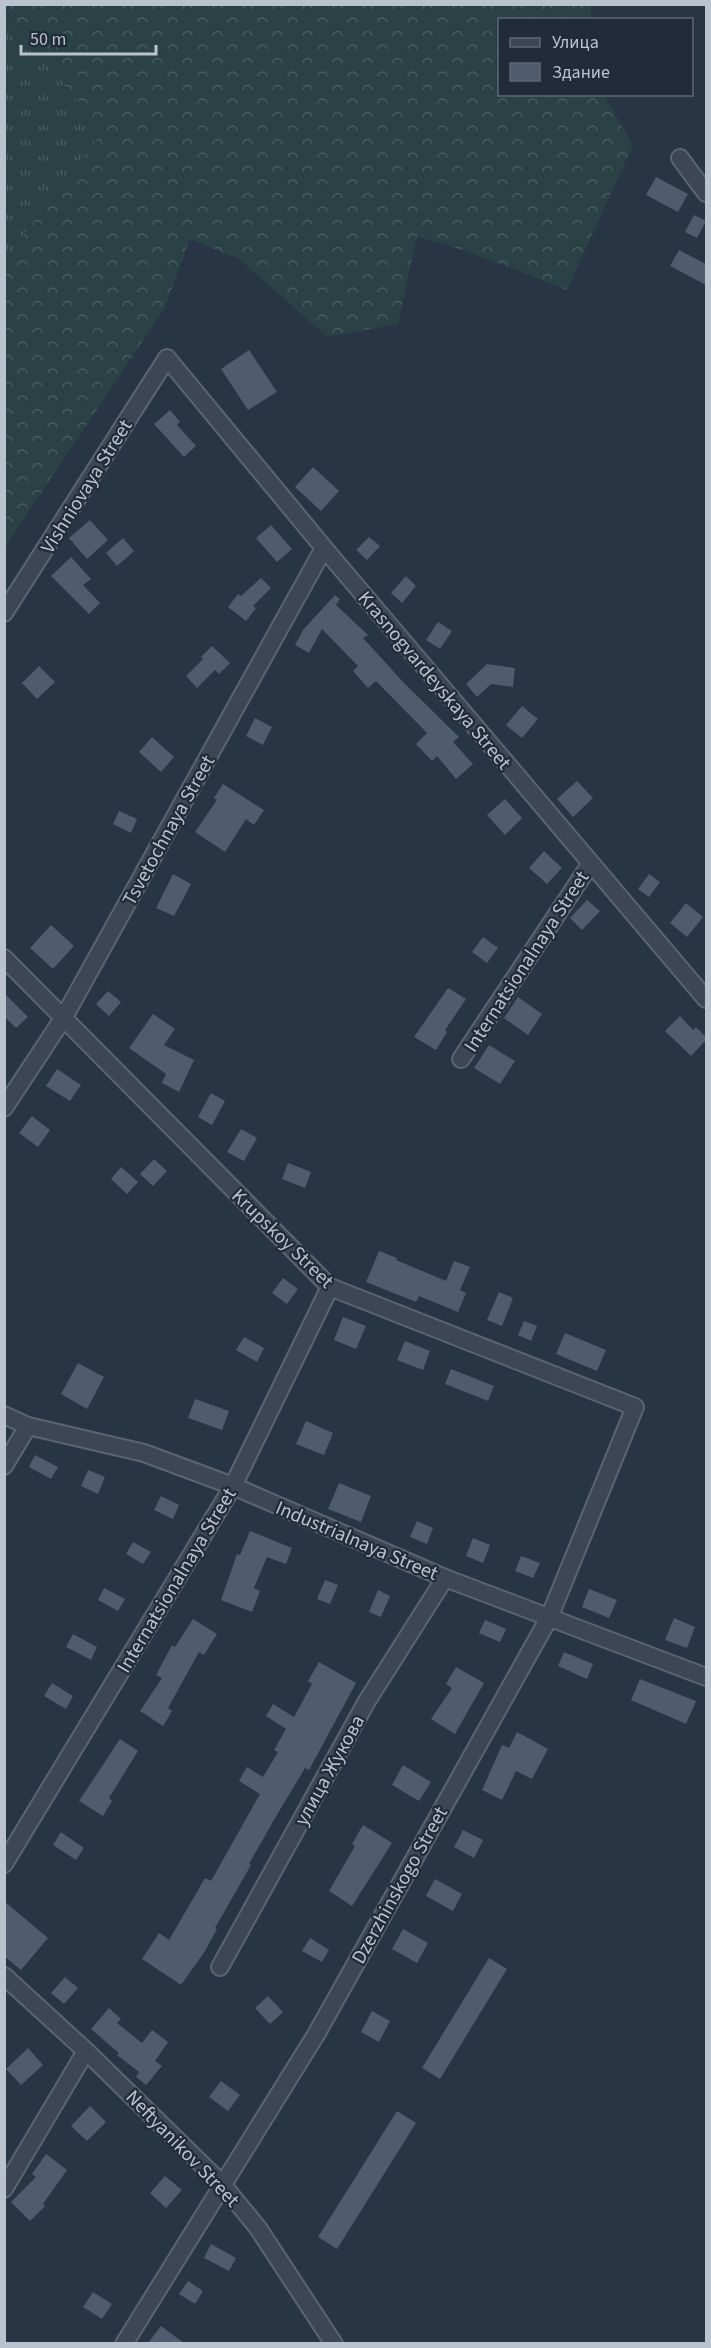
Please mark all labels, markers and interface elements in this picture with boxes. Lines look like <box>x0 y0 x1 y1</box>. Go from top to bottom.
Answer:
scale bar <box>21 18 156 56</box>
legend <box>498 18 693 96</box>
text: 50 m <box>30 27 66 52</box>
text: Улица <box>552 30 599 55</box>
text: Здание <box>552 60 610 85</box>
street label: Vishniovaya Street <box>34 414 139 559</box>
street label: Krasnogvardeyskaya Street <box>351 585 518 776</box>
street label: Tsvetochnaya Street <box>116 750 222 911</box>
street label: Internatsionalnaya Street <box>458 865 596 1058</box>
street label: Krupskoy Street <box>225 1183 340 1295</box>
street label: Internatsionalnaya Street <box>110 1483 243 1678</box>
street label: Industrialnaya Street <box>271 1494 442 1588</box>
street label: улица Жукова <box>288 1710 372 1831</box>
street label: Dzerzhinskogo Street <box>345 1802 455 1969</box>
street label: Neftyanikov Street <box>119 2084 246 2214</box>

